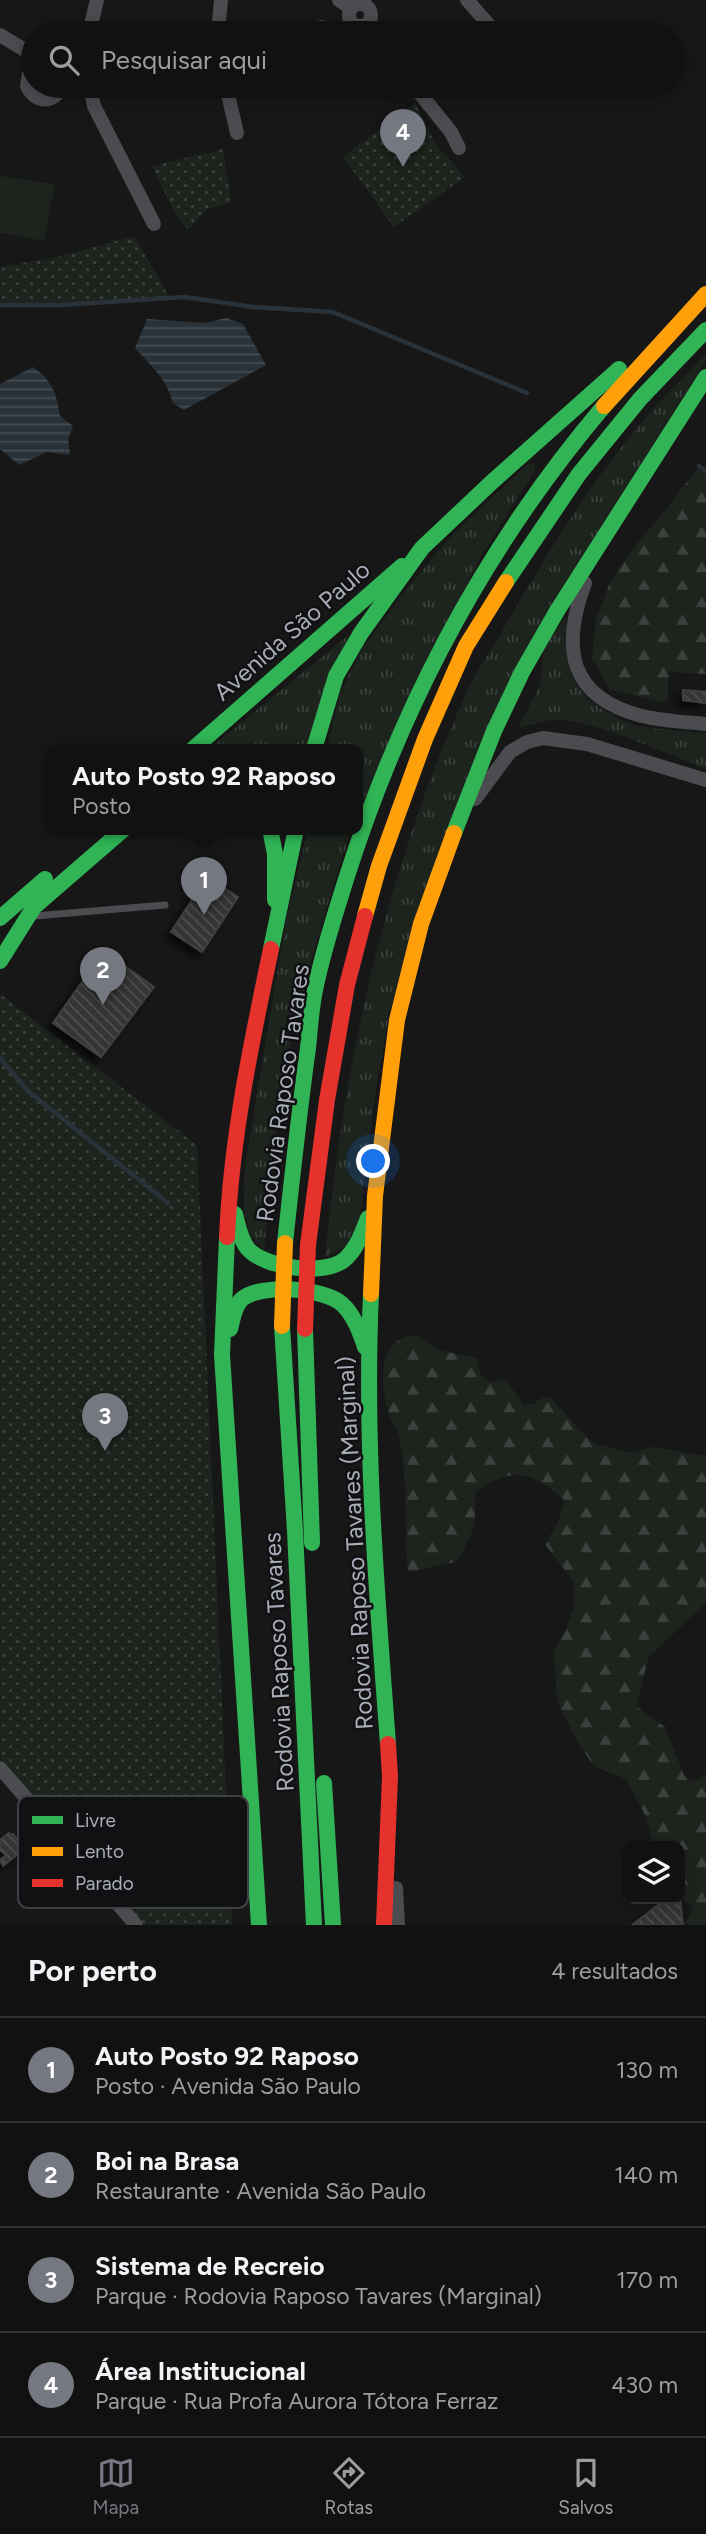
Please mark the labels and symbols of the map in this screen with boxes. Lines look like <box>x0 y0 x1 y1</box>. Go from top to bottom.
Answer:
pin: 4 <box>380 109 426 167</box>
street label: Avenida São Paulo <box>208 555 376 706</box>
pin: 1 <box>181 857 227 915</box>
pin: 2 <box>80 947 126 1005</box>
street label: Rodovia Raposo Tavares <box>250 962 315 1224</box>
your location <box>356 1144 390 1178</box>
street label: Rodovia Raposo Tavares (Marginal) <box>330 1356 379 1731</box>
pin: 3 <box>82 1393 128 1451</box>
street label: Rodovia Raposo Tavares <box>257 1531 300 1793</box>
legend <box>18 1796 248 1908</box>
text: Livre <box>75 1809 116 1832</box>
text: Lento <box>75 1840 124 1863</box>
text: Parado <box>75 1872 134 1895</box>

